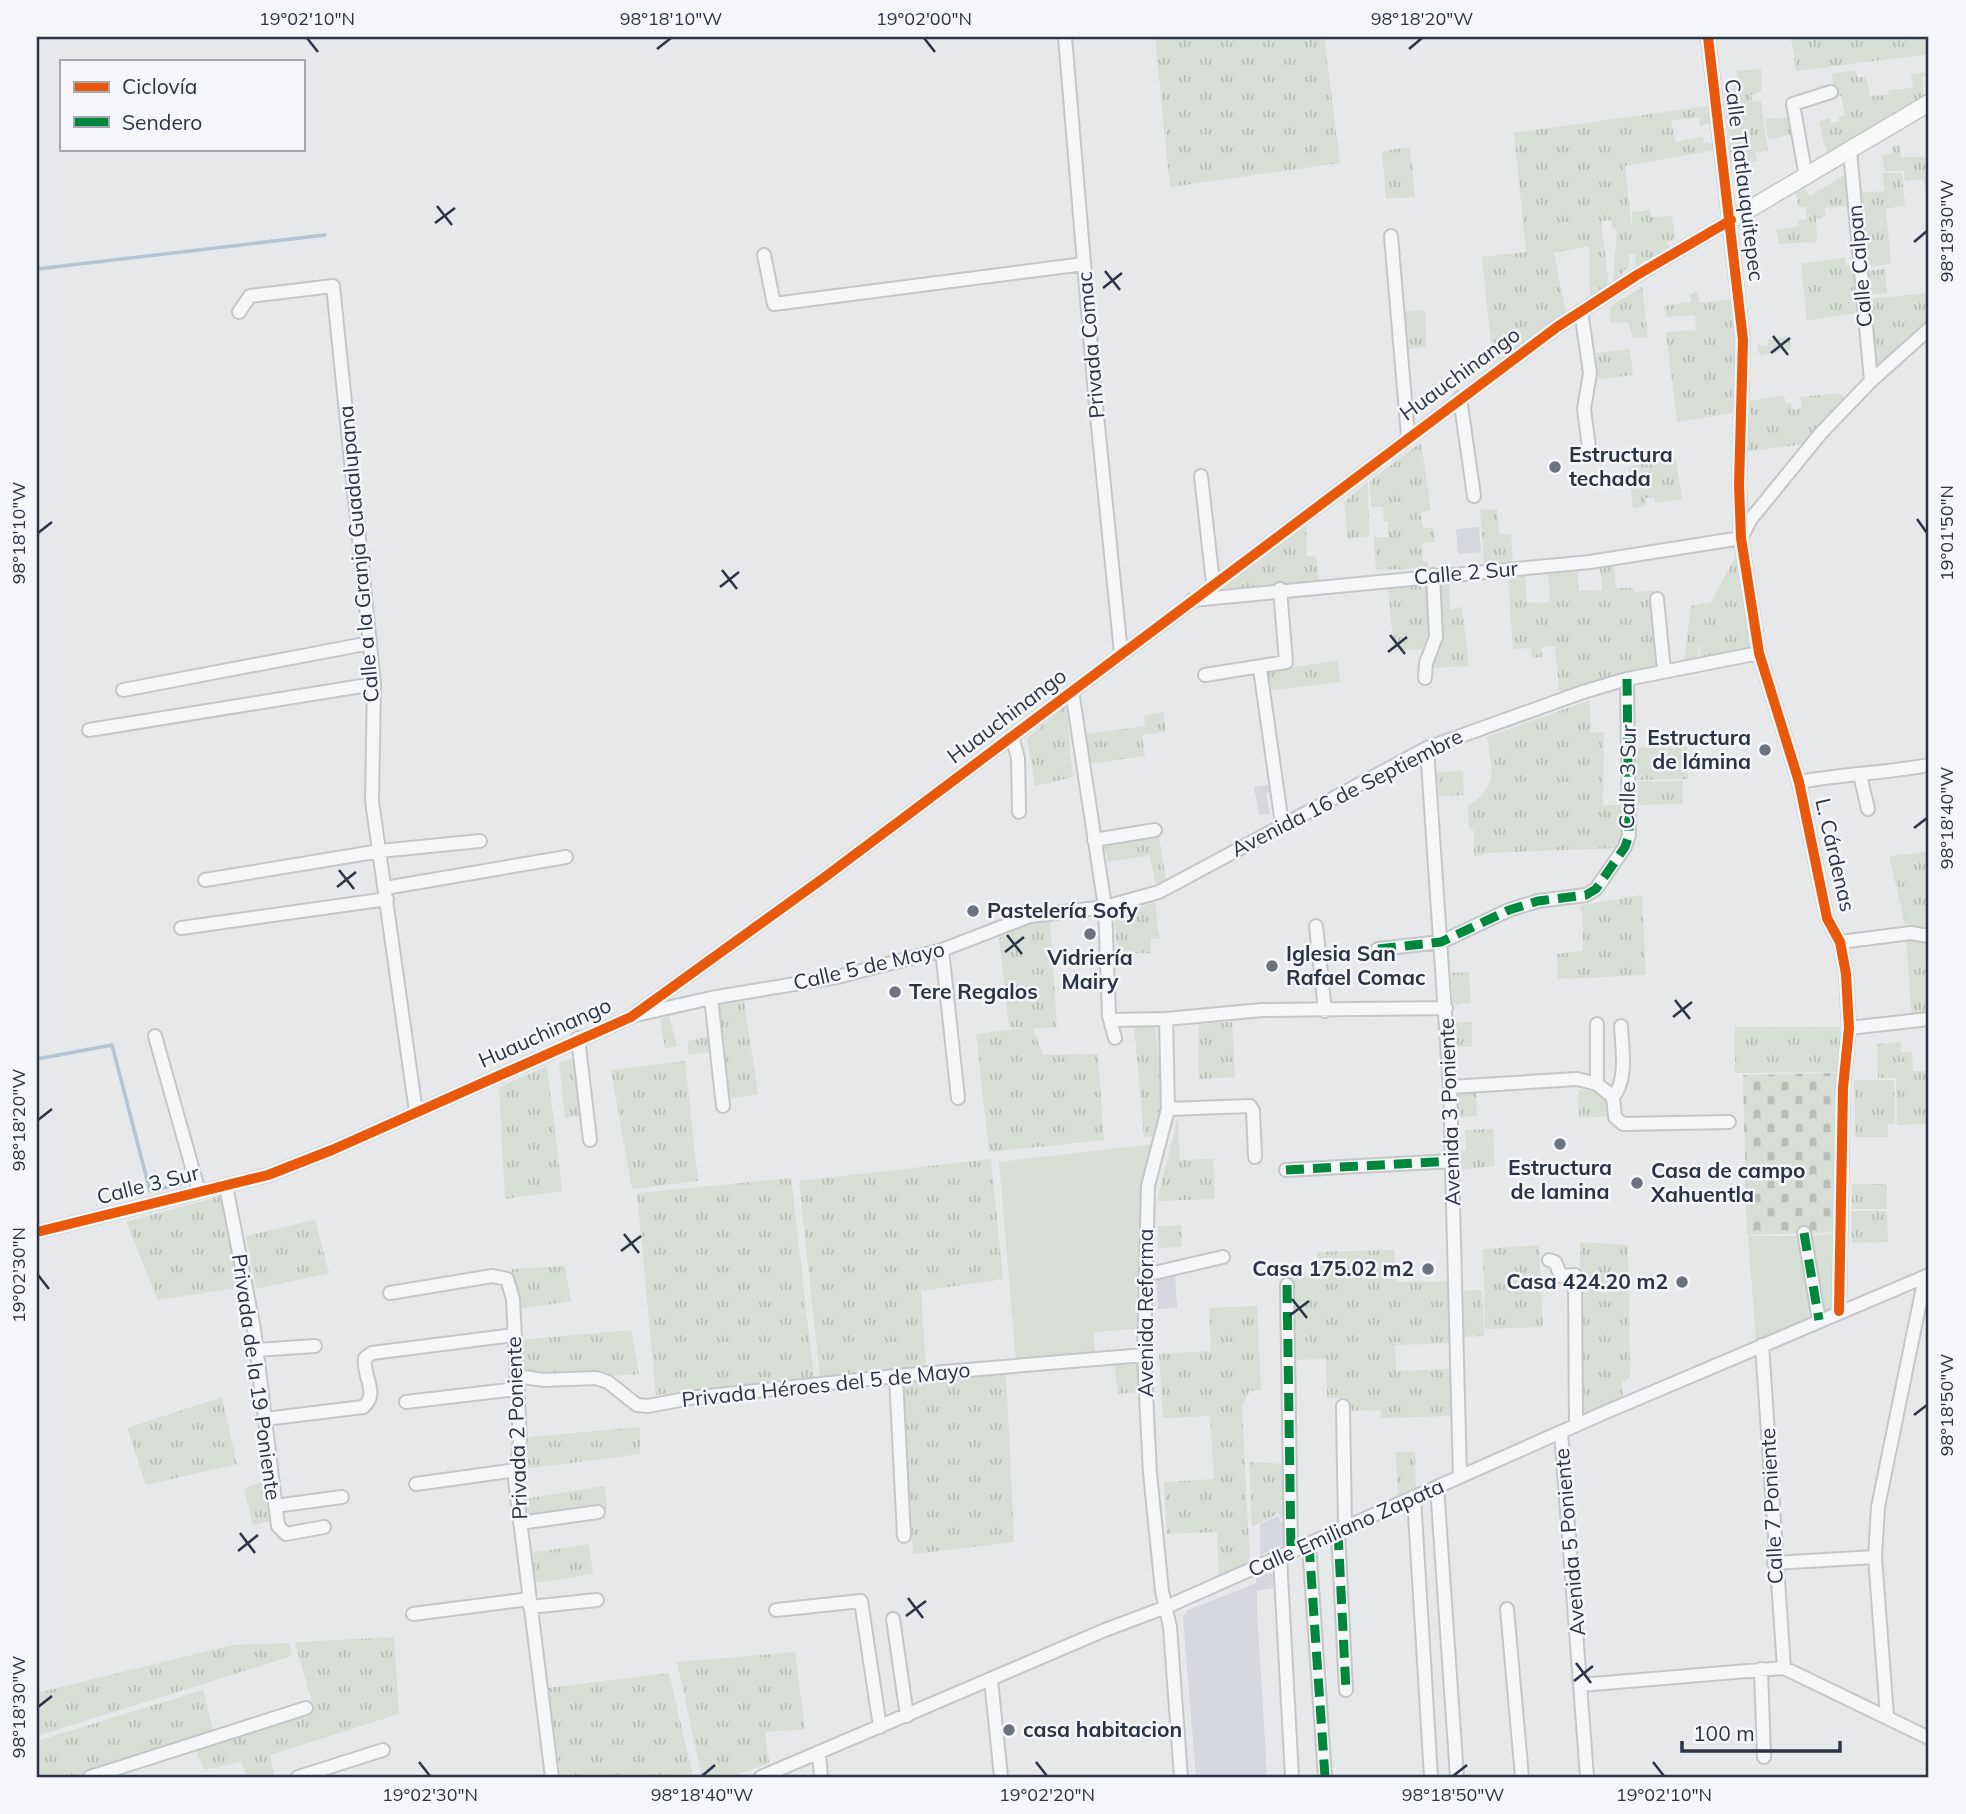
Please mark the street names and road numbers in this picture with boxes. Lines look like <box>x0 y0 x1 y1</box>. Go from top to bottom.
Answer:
street label: Calle Tlatlauquitepec <box>1720 77 1770 283</box>
street label: Calle Calpan <box>1841 204 1877 328</box>
street label: Privada Comac <box>1071 271 1109 420</box>
street label: Huauchinango <box>1394 321 1525 426</box>
street label: Calle a la Granja Guadalupana <box>332 405 384 704</box>
street label: Calle 2 Sur <box>1413 554 1519 590</box>
street label: Huauchinango <box>942 662 1071 768</box>
street label: Avenida 16 de Septiembre <box>1227 722 1467 862</box>
street label: Calle 3 Sur <box>1613 724 1641 829</box>
street label: L. Cárdenas <box>1810 795 1862 914</box>
street label: Calle 5 de Mayo <box>791 935 947 995</box>
street label: Huauchinango <box>474 991 615 1073</box>
street label: Avenida 3 Poniente <box>1433 1018 1465 1207</box>
street label: Calle 3 Sur <box>94 1159 202 1209</box>
street label: Avenida Reforma <box>1132 1229 1158 1397</box>
street label: Privada de la 19 Poniente <box>227 1252 287 1502</box>
street label: Privada 2 Poniente <box>500 1336 532 1520</box>
street label: Privada Héroes del 5 de Mayo <box>680 1356 972 1412</box>
street label: Calle 7 Poniente <box>1754 1427 1788 1585</box>
street label: Avenida 5 Poniente <box>1548 1447 1590 1637</box>
street label: Calle Emiliano Zapata <box>1244 1472 1448 1582</box>

